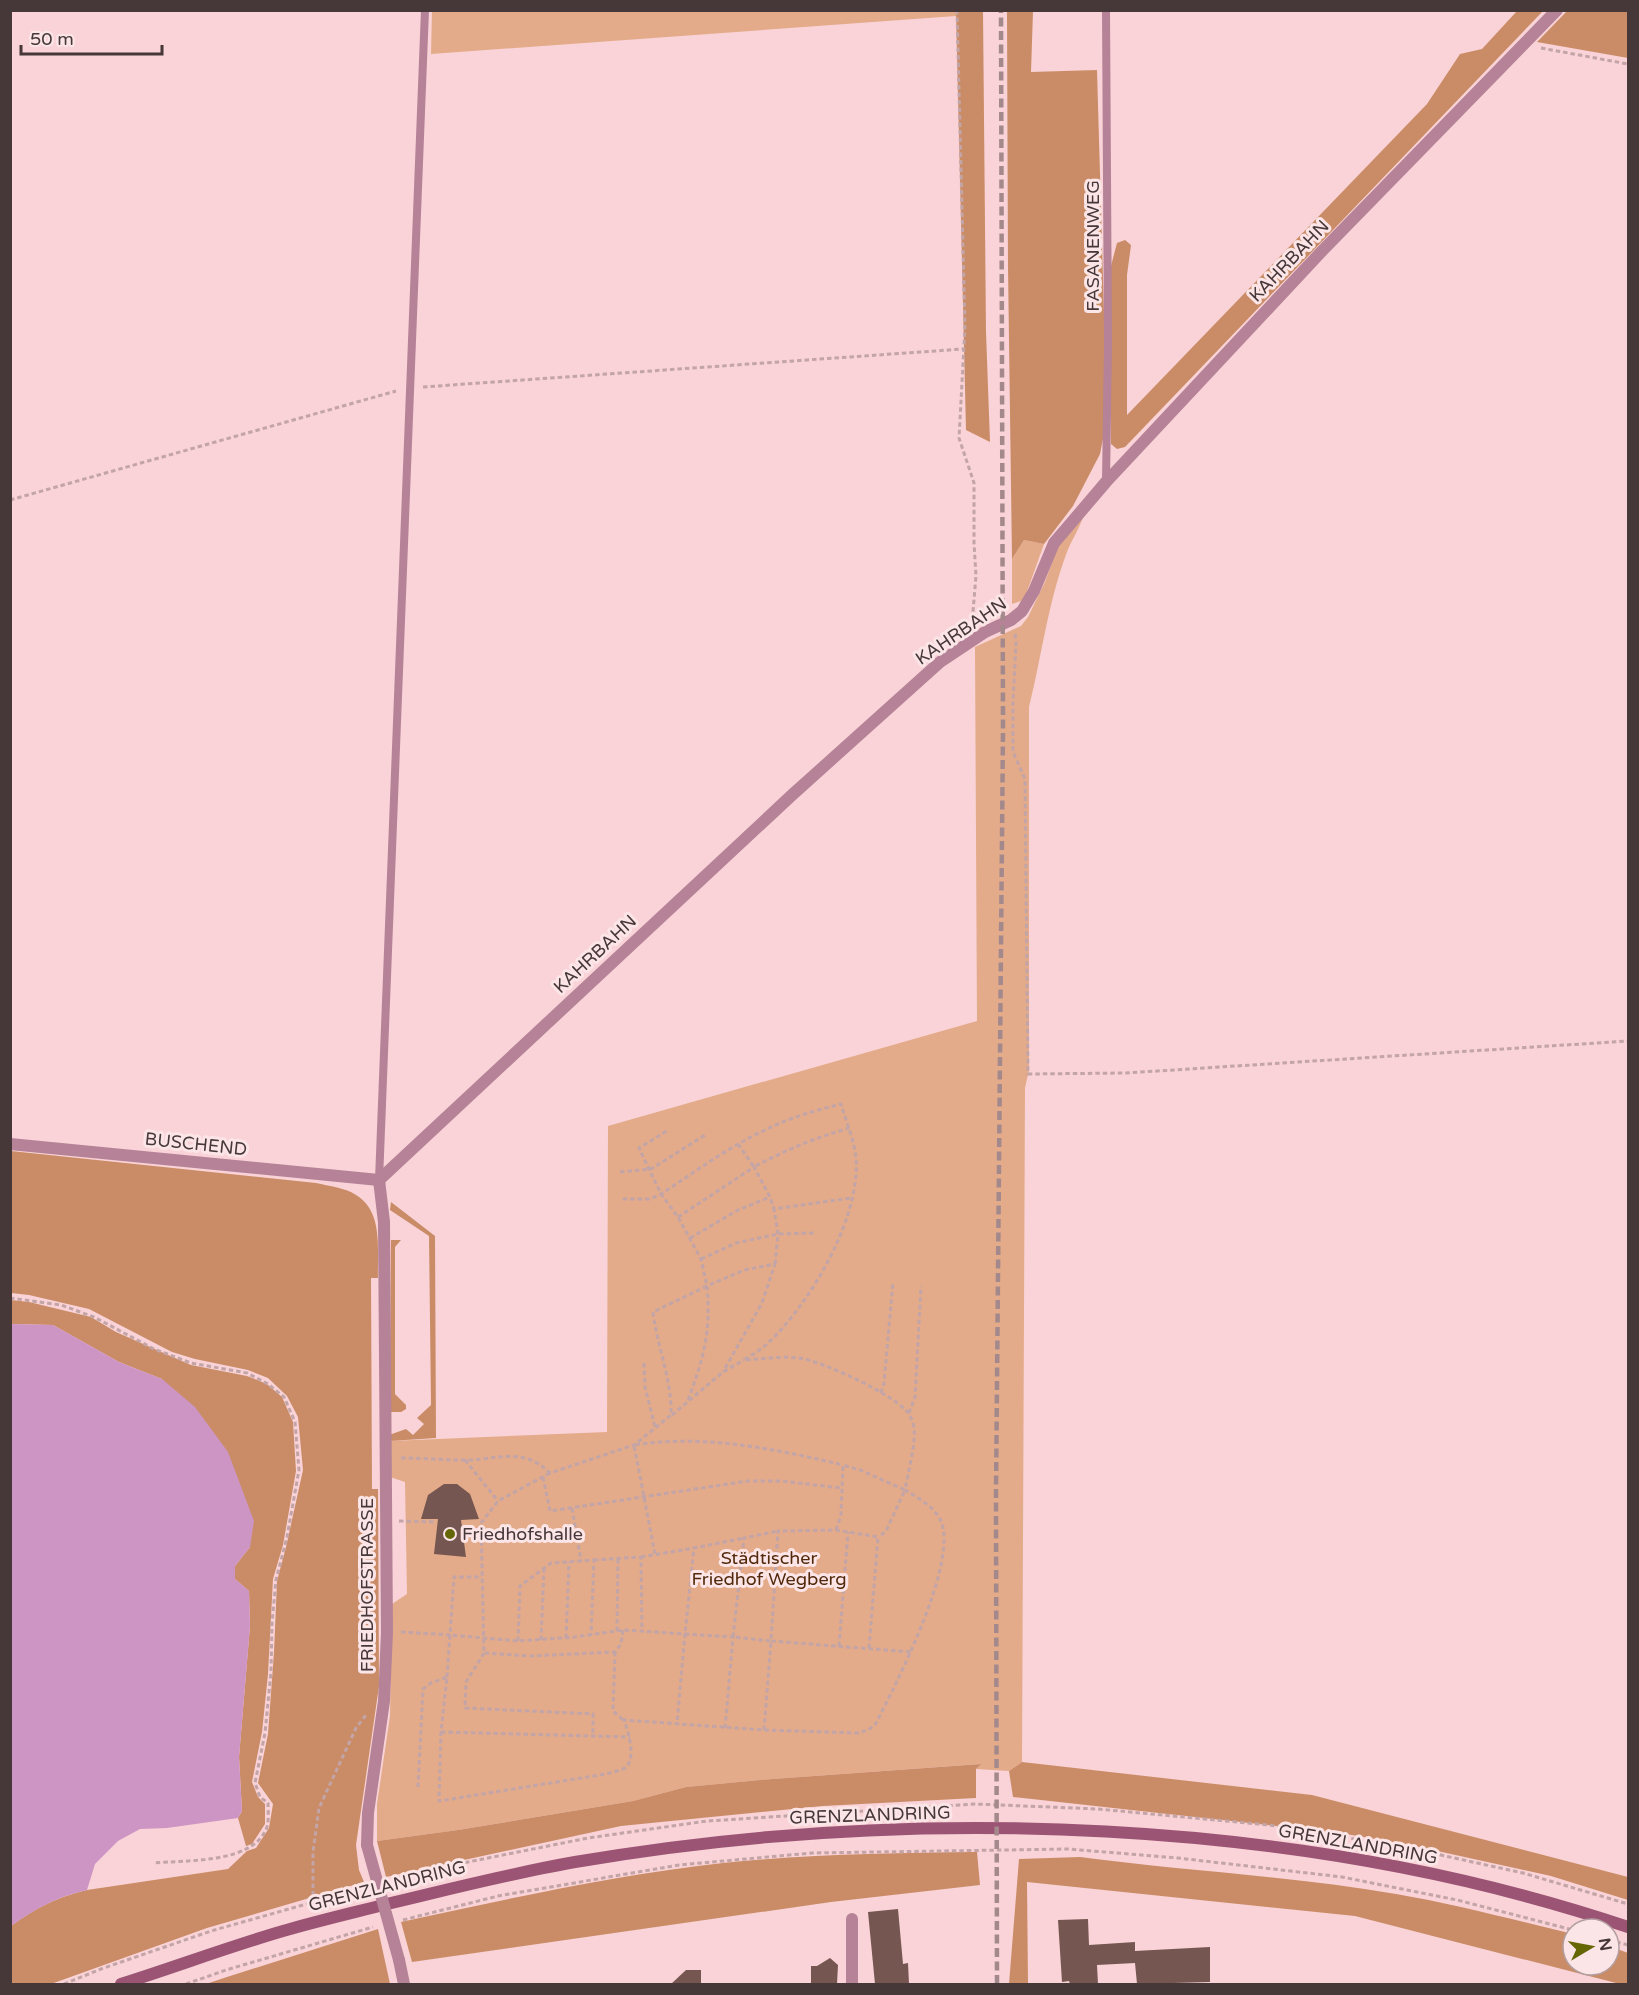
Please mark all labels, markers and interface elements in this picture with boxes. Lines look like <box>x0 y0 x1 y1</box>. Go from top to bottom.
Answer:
scale bar <box>21 18 162 56</box>
text: 50 m <box>30 28 74 50</box>
street label: FASANENWEG <box>1082 180 1104 312</box>
street label: KAHRBAHN <box>1244 215 1334 307</box>
street label: KAHRBAHN <box>911 592 1011 670</box>
street label: KAHRBAHN <box>549 910 641 998</box>
street label: BUSCHEND <box>144 1128 248 1160</box>
street label: FRIEDHOFSTRASSE <box>356 1498 378 1672</box>
place label: Friedhofshalle <box>462 1523 583 1545</box>
marker: Friedhofshalle <box>443 1527 457 1541</box>
park label: Städtischer Friedhof Wegberg <box>691 1547 847 1590</box>
street label: GRENZLANDRING <box>789 1801 951 1829</box>
street label: GRENZLANDRING <box>1277 1819 1439 1869</box>
street label: GRENZLANDRING <box>306 1856 468 1916</box>
north arrow <box>1561 1917 1621 1977</box>
text: N <box>1594 1937 1616 1953</box>

